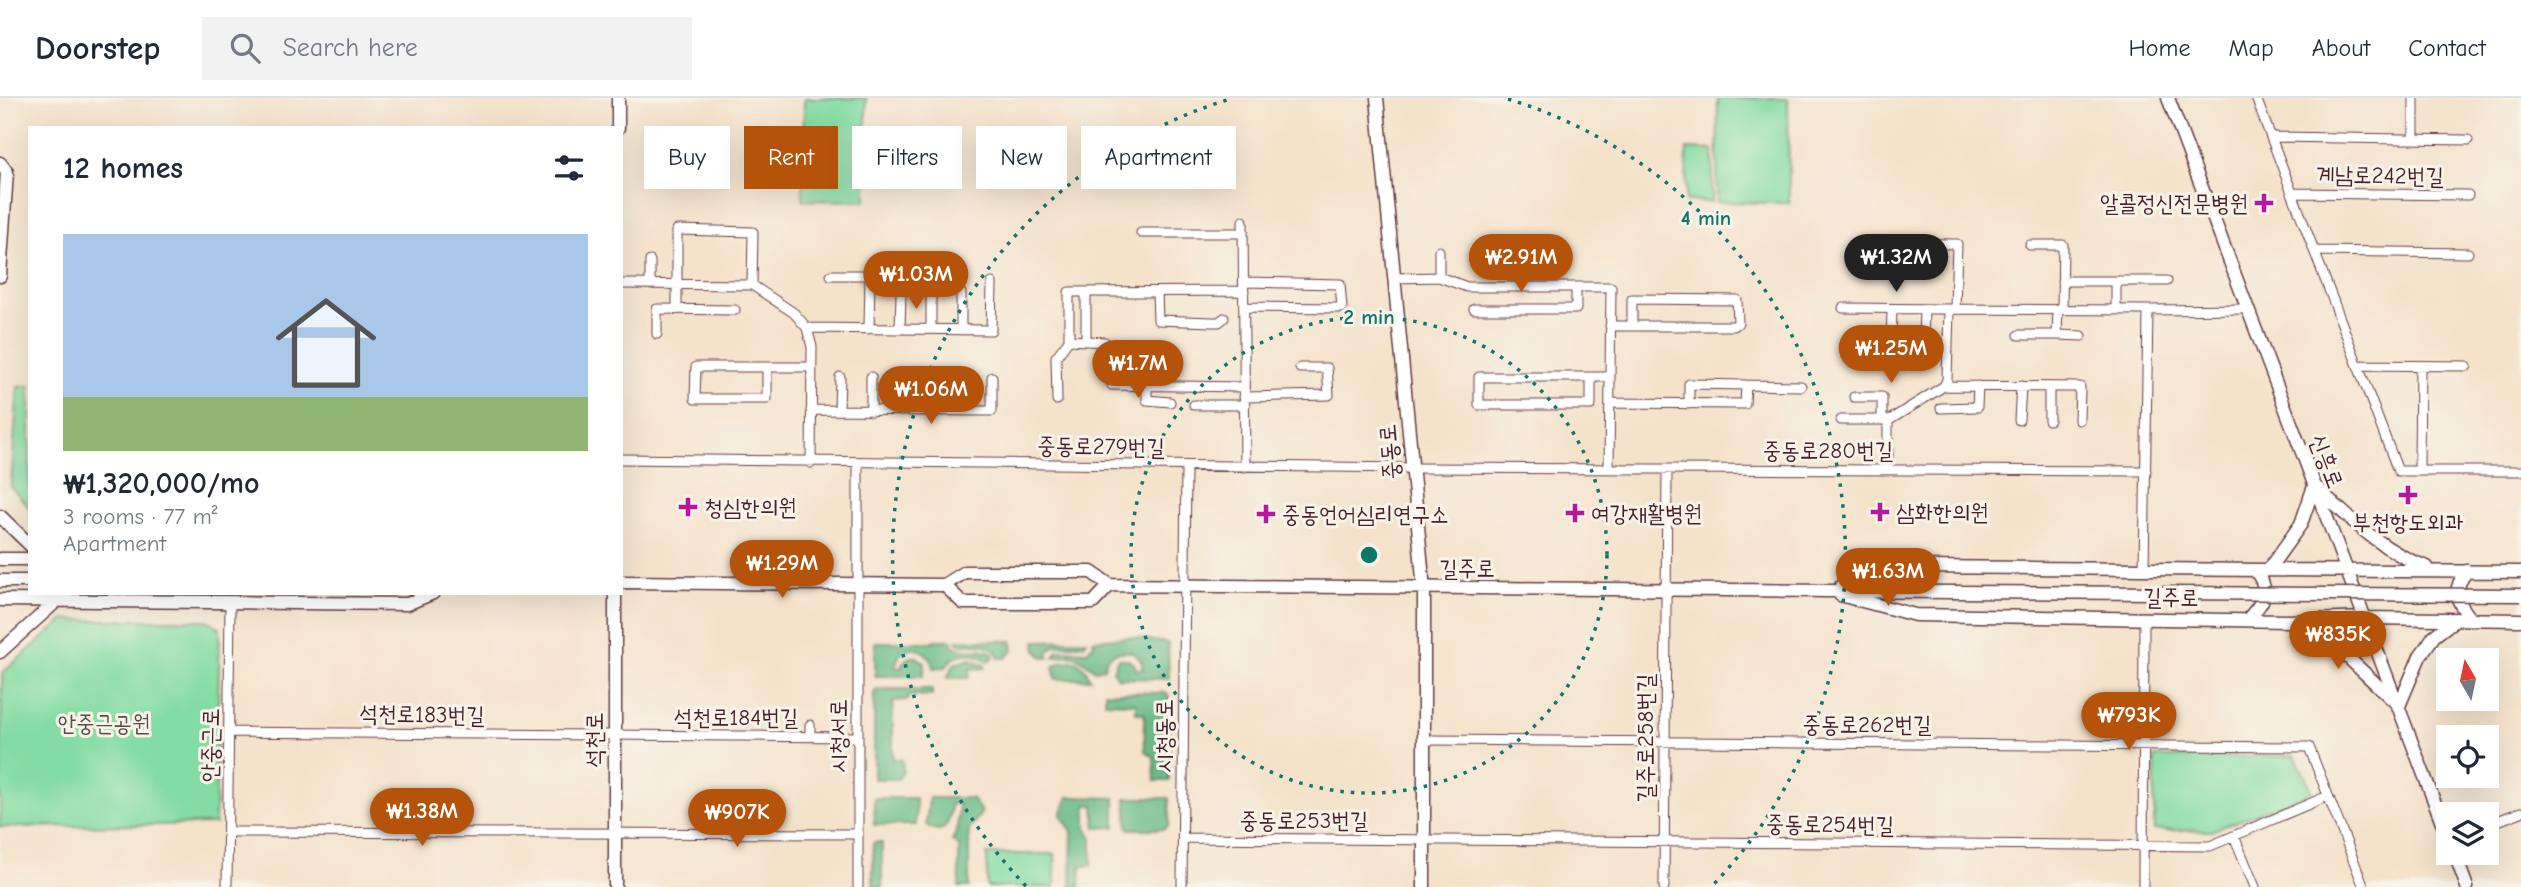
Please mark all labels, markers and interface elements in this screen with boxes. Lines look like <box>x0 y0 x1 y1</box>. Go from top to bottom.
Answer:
search box <box>202 17 692 80</box>
text: Doorstep <box>35 29 160 67</box>
icon: search <box>226 29 264 67</box>
text: Search here <box>282 33 418 63</box>
text: Home <box>2129 34 2190 62</box>
text: Map <box>2228 34 2274 62</box>
text: About <box>2312 34 2370 62</box>
text: Contact <box>2408 34 2486 62</box>
chip: Buy <box>644 126 730 189</box>
chip: Rent <box>744 126 838 189</box>
chip: Filters <box>852 126 962 189</box>
chip: New <box>976 126 1067 189</box>
chip: Apartment <box>1081 126 1236 189</box>
icon: filters <box>550 149 588 187</box>
text: 12 homes <box>63 151 183 186</box>
street label: 계남로242번길 <box>2316 161 2444 190</box>
place label: 알콜정신전문병원 <box>2100 190 2248 217</box>
marker: 알콜정신전문병원 <box>2254 193 2274 213</box>
text: 4 min <box>1681 206 1731 230</box>
pin: ₩2.91M <box>1464 234 1578 294</box>
pin: ₩1.32M <box>1839 234 1953 294</box>
text: ₩2.91M <box>1485 243 1557 270</box>
text: ₩1.32M <box>1860 243 1932 270</box>
pin: ₩1.03M <box>859 252 973 311</box>
text: ₩1.03M <box>879 260 953 287</box>
icon: home <box>263 280 389 406</box>
text: 2 min <box>1343 305 1395 329</box>
pin: ₩1.25M <box>1834 326 1948 385</box>
text: ₩1.25M <box>1855 334 1927 361</box>
pin: ₩1.7M <box>1089 341 1187 400</box>
text: ₩1.7M <box>1108 349 1168 376</box>
pin: ₩1.06M <box>874 366 988 426</box>
text: ₩1.06M <box>894 375 968 402</box>
street label: 중동로 <box>1374 423 1405 481</box>
street label: 신흥로 <box>2304 430 2349 492</box>
street label: 중동로279번길 <box>1037 432 1165 461</box>
street label: 중동로280번길 <box>1763 437 1893 464</box>
text: ₩1,320,000/mo <box>63 466 259 501</box>
marker: 부천항도외과 <box>2398 485 2418 505</box>
place label: 청심한의원 <box>704 494 797 521</box>
marker: 청심한의원 <box>678 497 698 517</box>
place label: 삼화한의원 <box>1896 499 1989 526</box>
place label: 여강재활병원 <box>1591 500 1702 527</box>
place label: 중동언어심리연구소 <box>1282 501 1449 528</box>
marker: 삼화한의원 <box>1870 502 1890 522</box>
text: 3 rooms · 77 m² <box>63 503 218 530</box>
marker: 여강재활병원 <box>1565 503 1585 523</box>
marker: 중동언어심리연구소 <box>1256 504 1276 524</box>
place label: 부천항도외과 <box>2352 509 2464 536</box>
text: Apartment <box>63 530 166 557</box>
pin: ₩1.29M <box>725 540 839 600</box>
centre of rings <box>1357 543 1381 567</box>
pin: ₩1.63M <box>1831 548 1945 608</box>
text: ₩1.29M <box>746 549 818 576</box>
street label: 길주로 <box>1439 555 1495 582</box>
text: ₩1.63M <box>1852 557 1924 584</box>
street label: 길주로 <box>2143 584 2199 611</box>
pin: ₩835K <box>2289 612 2387 671</box>
text: ₩835K <box>2305 620 2371 647</box>
north arrow <box>2436 648 2499 710</box>
map controls <box>2436 648 2499 865</box>
street label: 길주로258번길 <box>1632 674 1659 802</box>
pin: ₩793K <box>2080 692 2178 752</box>
street label: 시청서로 <box>825 699 852 773</box>
street label: 시청동로 <box>1151 699 1178 773</box>
street label: 석천로183번길 <box>359 700 485 729</box>
text: ₩793K <box>2097 701 2161 728</box>
street label: 석천로184번길 <box>674 704 798 731</box>
street label: 안중근로 <box>196 708 225 782</box>
park label: 안중근공원 <box>58 710 150 737</box>
street label: 중동로262번길 <box>1802 711 1932 738</box>
street label: 석천로 <box>581 712 608 768</box>
button: locate <box>2436 725 2499 788</box>
pin: ₩1.38M <box>365 788 479 848</box>
pin: ₩907K <box>688 790 786 849</box>
text: ₩1.38M <box>386 797 458 824</box>
text: ₩907K <box>704 798 770 825</box>
button: layers <box>2436 802 2499 865</box>
street label: 중동로253번길 <box>1240 807 1368 834</box>
street label: 중동로254번길 <box>1766 810 1894 839</box>

